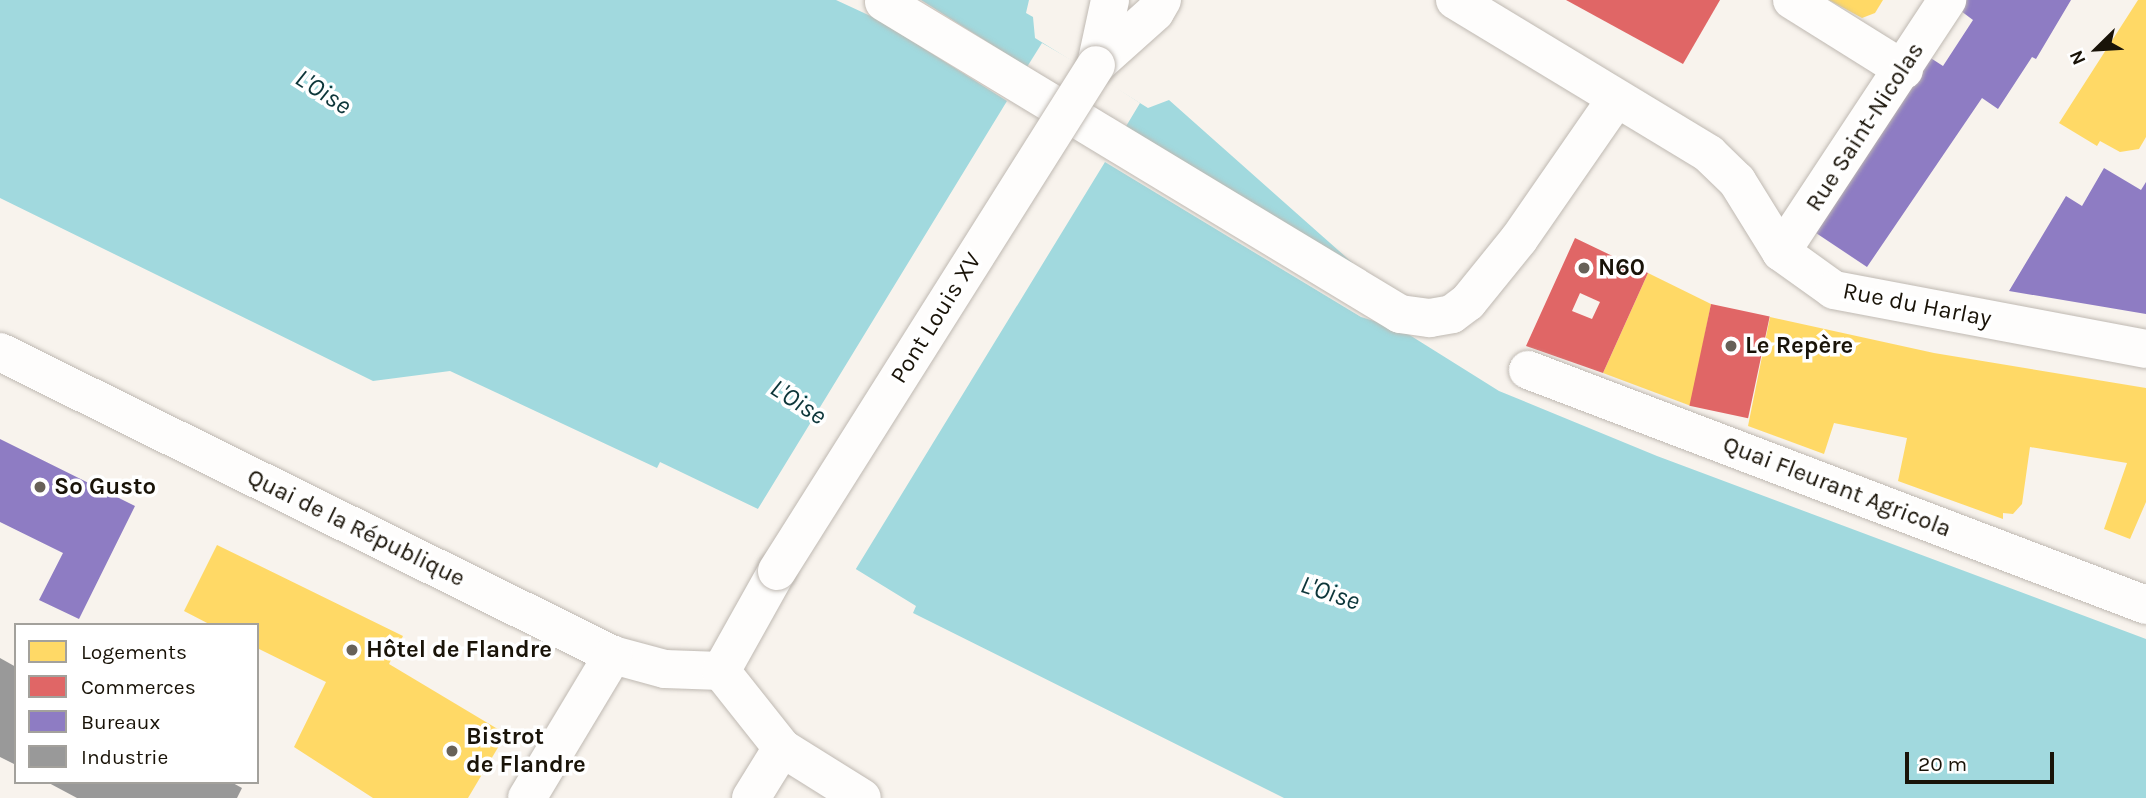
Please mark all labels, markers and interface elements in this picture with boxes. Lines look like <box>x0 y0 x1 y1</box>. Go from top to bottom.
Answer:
north arrow <box>2062 14 2132 84</box>
street label: Rue Saint-Nicolas <box>1800 37 1930 217</box>
text: N <box>2065 47 2091 68</box>
water label: L'Oise <box>289 62 357 122</box>
street label: Pont Louis XV <box>884 247 988 389</box>
place label: N60 <box>1598 254 1645 282</box>
marker: N60 <box>1576 260 1592 276</box>
street label: Rue du Harlay <box>1840 276 1994 334</box>
place label: Le Repère <box>1745 332 1853 360</box>
marker: Le Repère <box>1723 338 1739 354</box>
water label: L'Oise <box>764 372 832 432</box>
street label: Quai Fleurant Agricola <box>1719 430 1955 544</box>
street label: Quai de la République <box>242 463 470 593</box>
place label: So Gusto <box>54 473 156 501</box>
marker: So Gusto <box>32 479 48 495</box>
water label: L'Oise <box>1296 569 1364 617</box>
legend <box>14 623 259 784</box>
place label: Hôtel de Flandre <box>366 636 552 664</box>
text: Logements <box>81 640 187 664</box>
marker: Hôtel de Flandre <box>344 642 360 658</box>
text: Commerces <box>81 675 196 699</box>
text: Bureaux <box>81 710 160 734</box>
place label: Bistrot de Flandre <box>466 723 586 779</box>
scale bar <box>1908 738 2057 782</box>
marker: Bistrot de Flandre <box>444 743 460 759</box>
text: Industrie <box>81 745 168 769</box>
text: 20 m <box>1918 752 1967 776</box>

